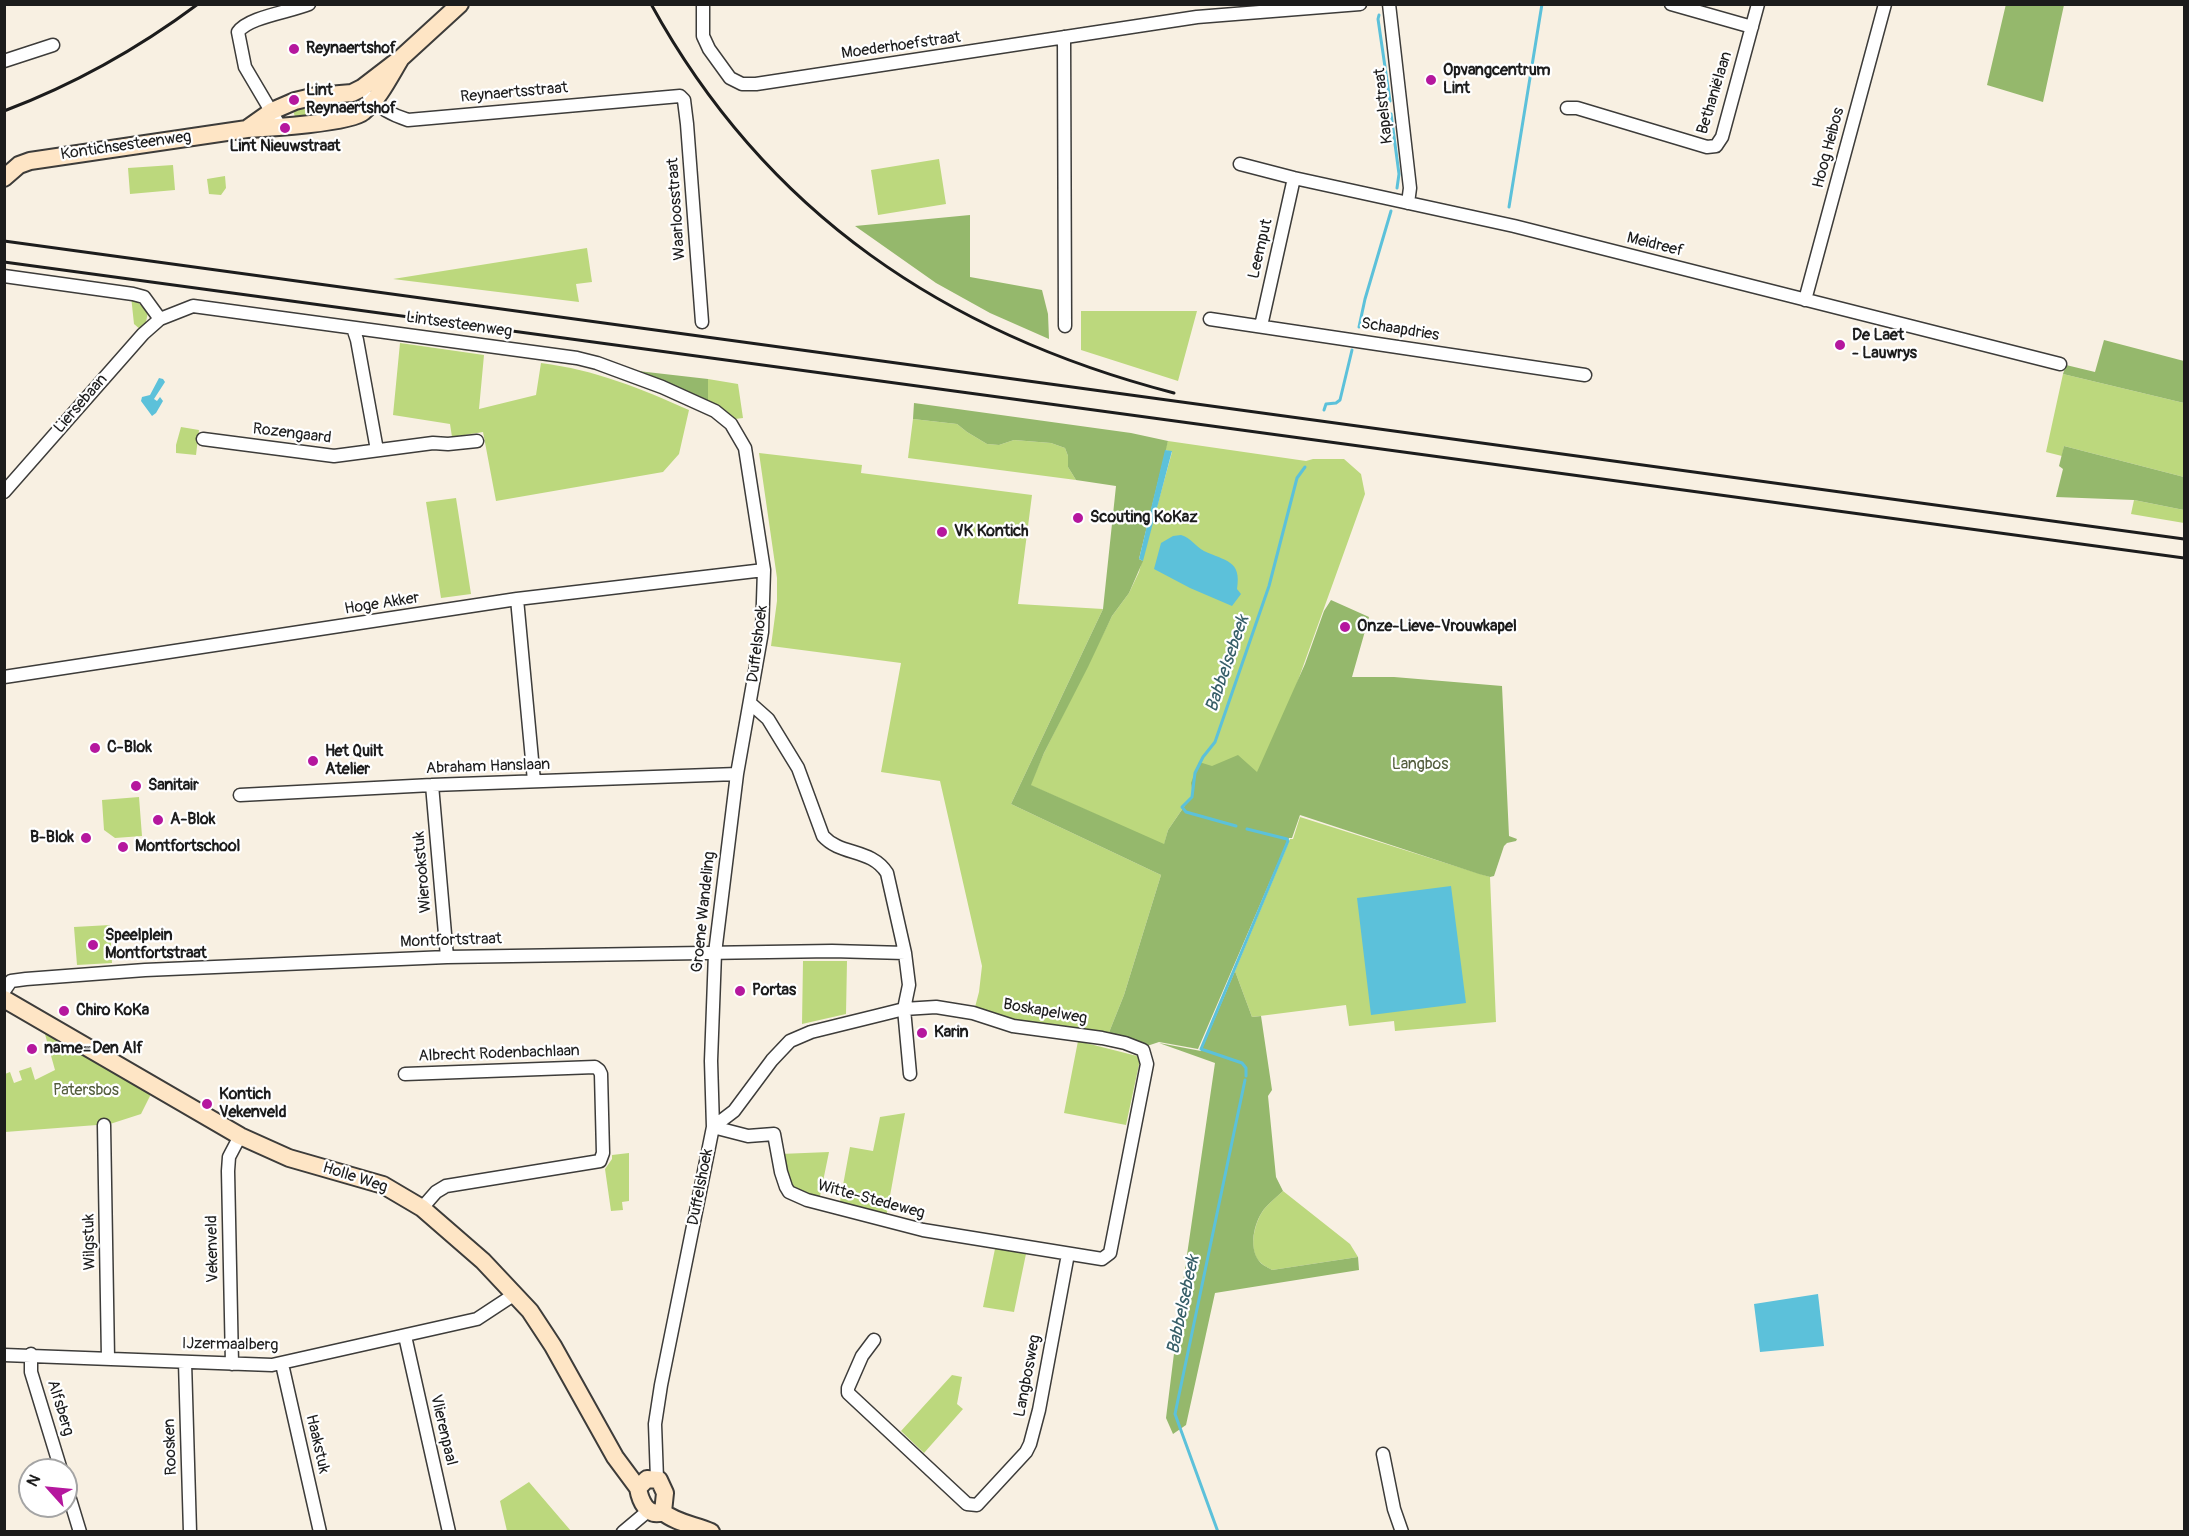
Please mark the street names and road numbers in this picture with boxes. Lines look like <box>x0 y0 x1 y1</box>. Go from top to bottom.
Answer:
street label: Moederhoefstraat <box>840 28 962 64</box>
street label: Bethaniëlaan <box>1693 49 1737 137</box>
street label: Kapelstraat <box>1370 67 1398 145</box>
street label: Reynaertsstraat <box>459 79 569 107</box>
street label: Hoog Heibos <box>1809 106 1849 190</box>
street label: Kontichsesteenweg <box>59 127 193 165</box>
street label: Waarloosstraat <box>664 157 690 261</box>
street label: Leemput <box>1245 217 1277 281</box>
street label: Meidreef <box>1625 229 1685 261</box>
street label: Lintsesteenweg <box>405 308 513 342</box>
street label: Schaapdries <box>1360 314 1440 346</box>
street label: Liersebaan <box>50 371 112 437</box>
street label: Rozengaard <box>252 420 332 448</box>
street label: Hoge Akker <box>343 589 421 619</box>
street label: Duffelshoek <box>744 604 772 684</box>
street label: Abraham Hanslaan <box>426 755 550 779</box>
street label: Wierookstuk <box>410 830 436 914</box>
street label: Groene Wandeling <box>688 850 720 974</box>
street label: Montfortstraat <box>400 930 502 952</box>
street label: Boskapelweg <box>1002 995 1088 1029</box>
street label: Albrecht Rodenbachlaan <box>418 1042 580 1066</box>
street label: Duffelshoek <box>684 1147 718 1227</box>
street label: Holle Weg <box>320 1158 390 1198</box>
street label: Witte-Stedeweg <box>815 1176 927 1224</box>
street label: Wilgstuk <box>80 1213 100 1271</box>
street label: Vekenveld <box>203 1215 223 1283</box>
street label: Langbosweg <box>1011 1333 1045 1419</box>
street label: IJzermaalberg <box>182 1335 278 1355</box>
street label: Alfsberg <box>42 1378 78 1438</box>
street label: Vlierenpaal <box>426 1393 460 1467</box>
street label: Haakstuk <box>301 1413 333 1475</box>
street label: Roosken <box>160 1418 182 1476</box>

